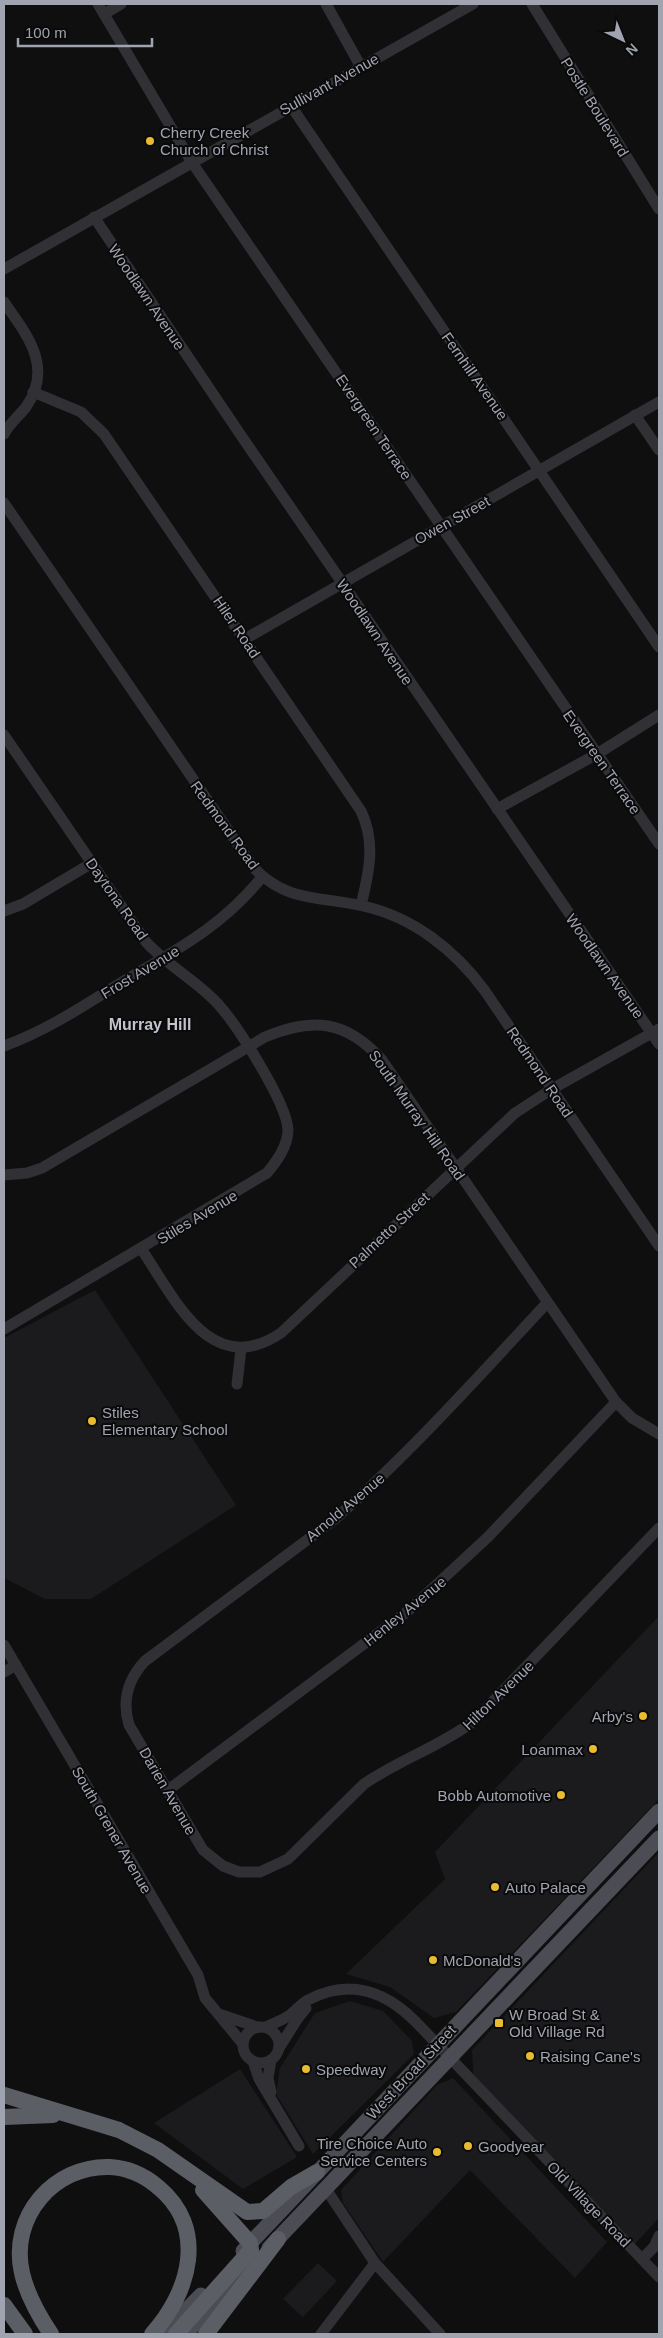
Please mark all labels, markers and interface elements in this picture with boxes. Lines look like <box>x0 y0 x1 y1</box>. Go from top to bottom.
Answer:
scale bar <box>18 15 151 47</box>
north arrow <box>598 15 648 65</box>
text: 100 m <box>25 24 67 41</box>
text: N <box>623 40 641 59</box>
street label: Sullivant Avenue <box>276 50 382 118</box>
street label: Postle Boulevard <box>558 54 632 160</box>
place label: Cherry Creek Church of Christ <box>160 124 269 158</box>
marker: Cherry Creek Church of Christ <box>144 135 156 147</box>
street label: Woodlawn Avenue <box>105 241 189 353</box>
street label: Fernhill Avenue <box>438 329 512 423</box>
street label: Evergreen Terrace <box>333 371 415 483</box>
street label: Owen Street <box>411 492 493 548</box>
street label: Woodlawn Avenue <box>333 576 417 688</box>
street label: Hiler Road <box>210 593 264 661</box>
street label: Evergreen Terrace <box>560 707 644 817</box>
street label: Redmond Road <box>187 777 263 873</box>
street label: Daytona Road <box>83 855 151 943</box>
street label: Woodlawn Avenue <box>563 910 647 1022</box>
street label: Frost Avenue <box>98 942 182 1002</box>
district label: Murray Hill <box>109 1016 191 1033</box>
street label: Redmond Road <box>504 1024 576 1120</box>
street label: South Murray Hill Road <box>366 1047 468 1183</box>
street label: Stiles Avenue <box>154 1186 240 1248</box>
street label: Palmetto Street <box>345 1188 433 1271</box>
place label: Stiles Elementary School <box>102 1404 228 1438</box>
marker: Stiles Elementary School <box>86 1415 98 1427</box>
street label: Arnold Avenue <box>302 1469 388 1545</box>
street label: Henley Avenue <box>361 1573 449 1649</box>
street label: Hilton Avenue <box>459 1657 537 1733</box>
place label: Arby's <box>592 1708 633 1725</box>
marker: Arby's <box>637 1710 649 1722</box>
place label: Loanmax <box>521 1741 583 1758</box>
marker: Loanmax <box>587 1743 599 1755</box>
street label: Darien Avenue <box>136 1744 200 1838</box>
street label: South Grener Avenue <box>69 1763 155 1897</box>
place label: Bobb Automotive <box>438 1787 551 1804</box>
marker: Bobb Automotive <box>555 1789 567 1801</box>
place label: Auto Palace <box>505 1879 586 1896</box>
marker: Auto Palace <box>489 1881 501 1893</box>
place label: McDonald's <box>443 1952 521 1969</box>
marker: McDonald's <box>427 1954 439 1966</box>
place label: W Broad St & Old Village Rd <box>509 2006 605 2040</box>
marker: W Broad St & Old Village Rd <box>493 2017 505 2029</box>
street label: West Broad Street <box>363 2021 459 2123</box>
place label: Raising Cane's <box>540 2048 640 2065</box>
marker: Raising Cane's <box>524 2050 536 2062</box>
place label: Speedway <box>316 2061 387 2078</box>
marker: Speedway <box>300 2063 312 2075</box>
place label: Tire Choice Auto Service Centers <box>317 2135 427 2169</box>
place label: Goodyear <box>478 2138 544 2155</box>
marker: Goodyear <box>462 2140 474 2152</box>
marker: Tire Choice Auto Service Centers <box>431 2146 443 2158</box>
street label: Old Village Road <box>544 2158 634 2250</box>

